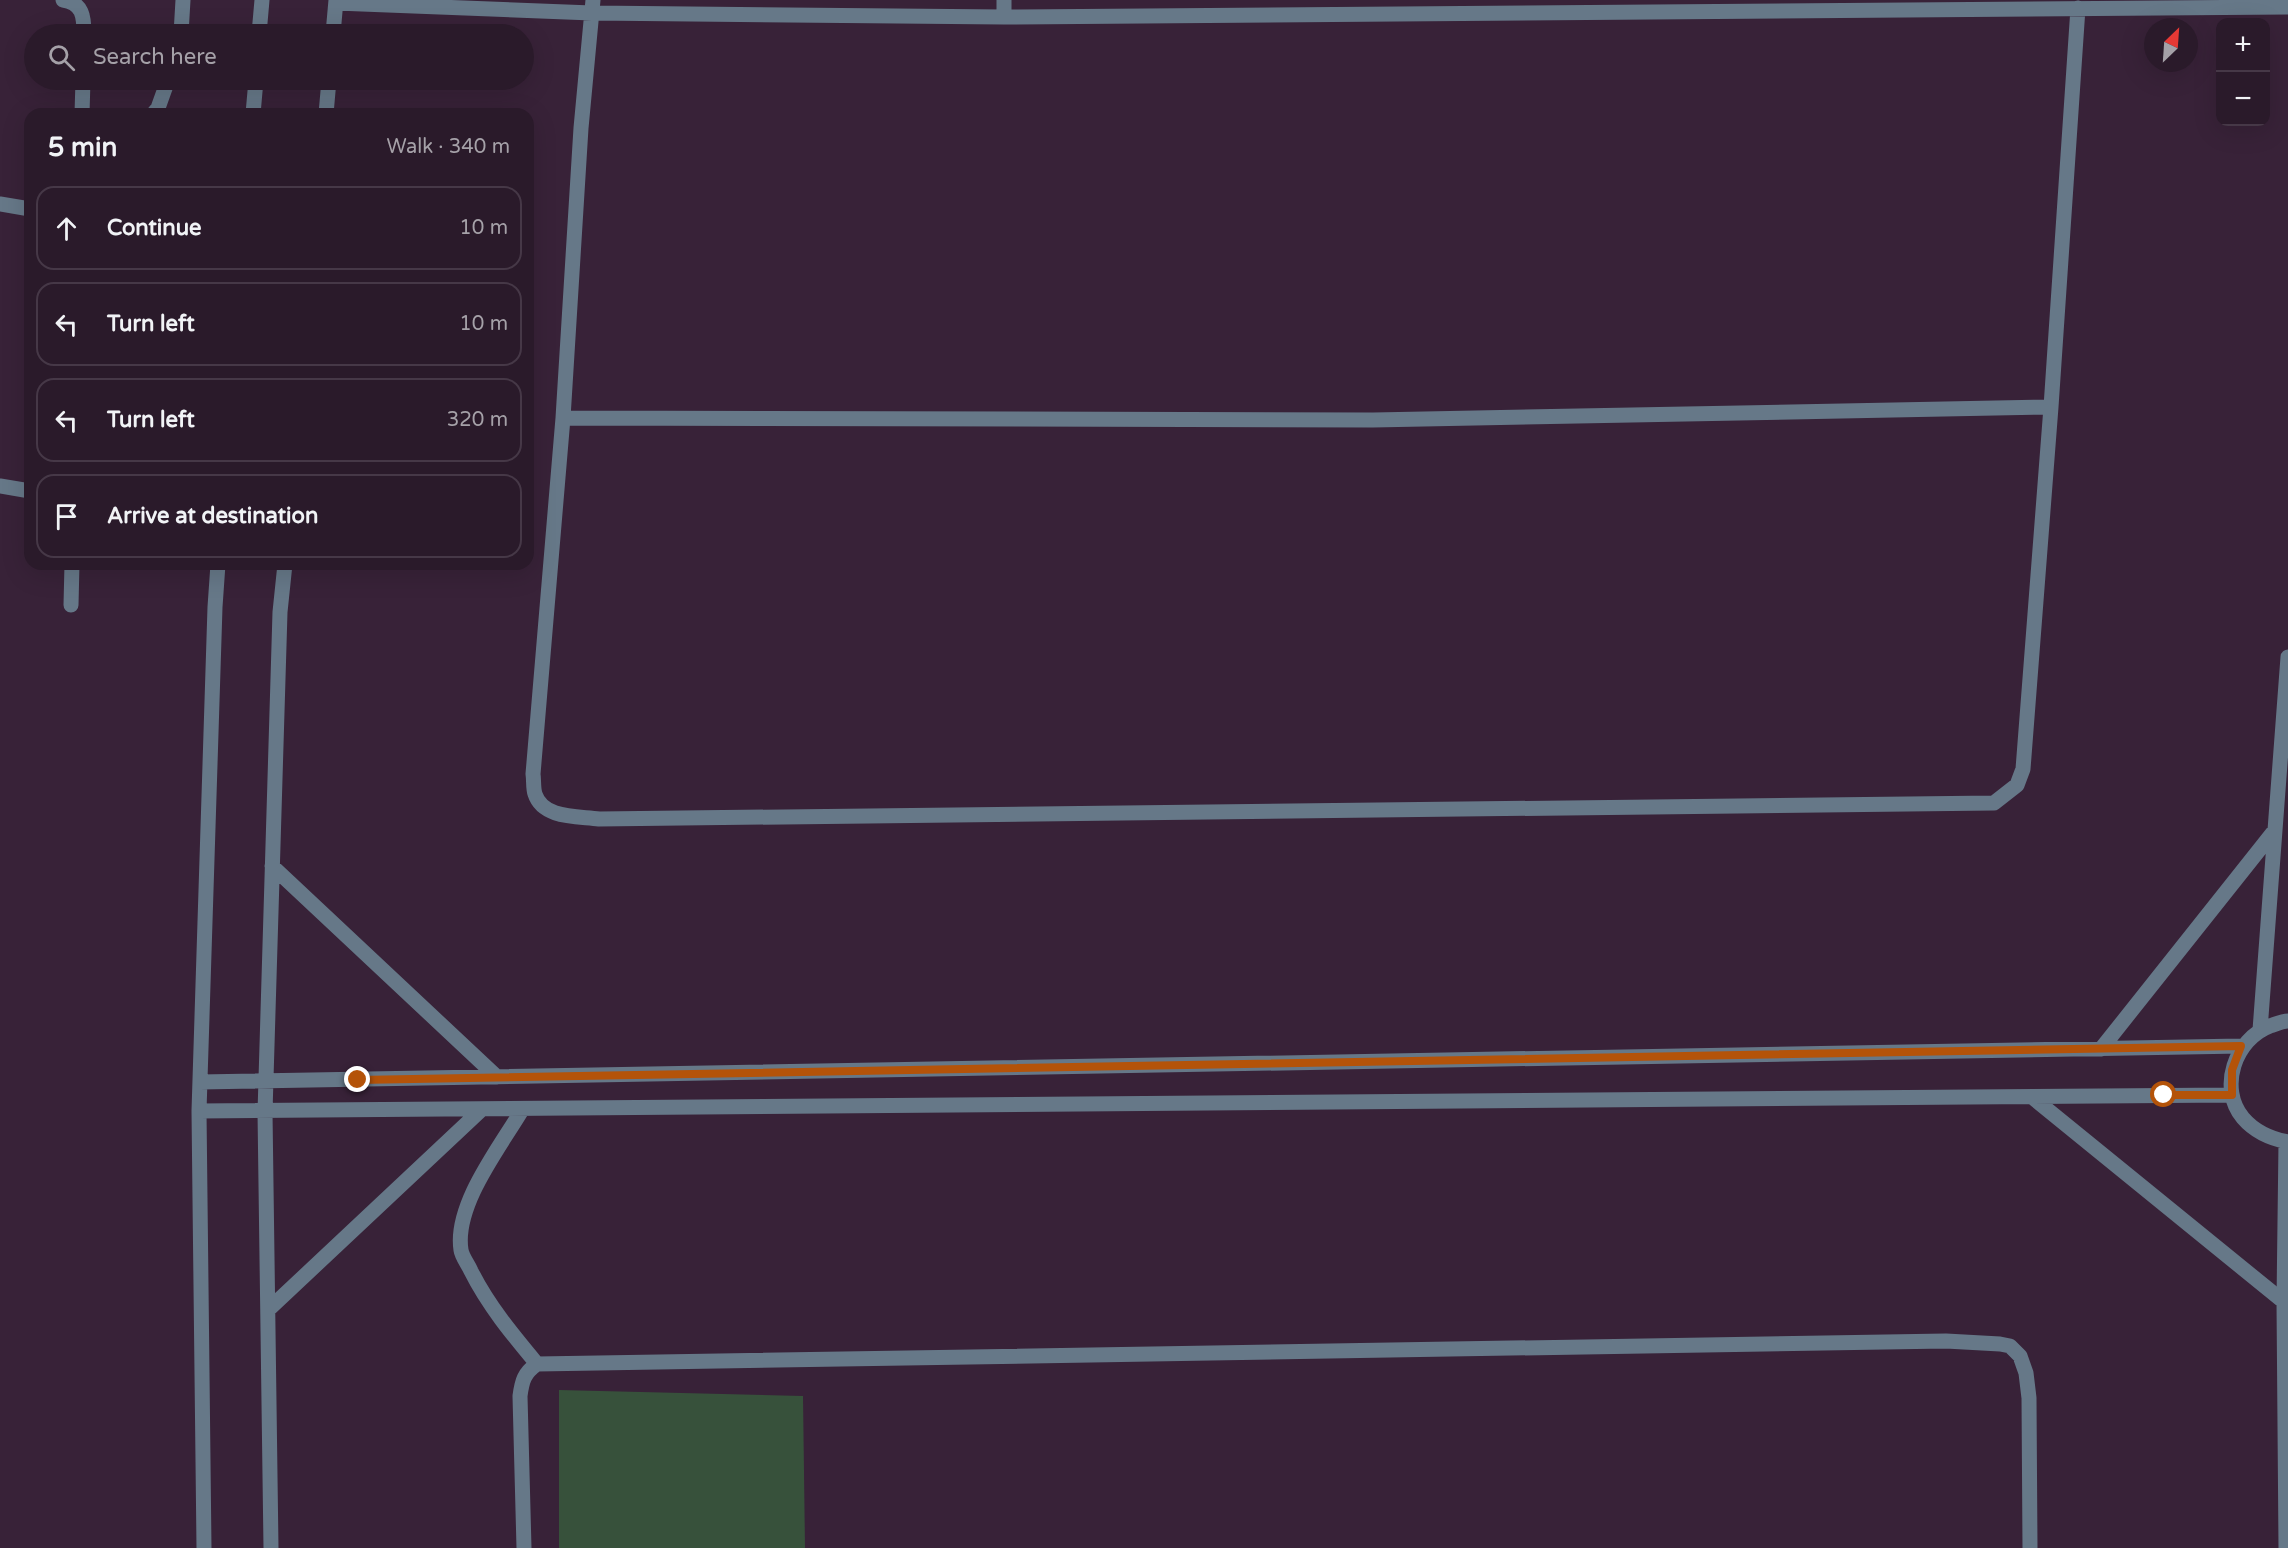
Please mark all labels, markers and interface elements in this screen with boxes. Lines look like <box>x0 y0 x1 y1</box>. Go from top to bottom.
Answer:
north arrow <box>2144 18 2198 72</box>
map controls <box>2216 18 2270 126</box>
button: + <box>2216 18 2270 72</box>
search box <box>24 24 534 90</box>
icon: search <box>45 41 78 74</box>
text: Search here <box>93 44 217 70</box>
button: − <box>2216 72 2270 126</box>
text: 5 min <box>48 132 117 163</box>
text: Walk · 340 m <box>387 135 510 159</box>
icon: ahead <box>50 212 83 245</box>
text: Continue <box>107 215 202 241</box>
text: 10 m <box>459 216 508 240</box>
icon: left <box>50 308 83 341</box>
text: Turn left <box>107 311 195 337</box>
text: 10 m <box>459 312 508 336</box>
icon: left <box>50 404 83 437</box>
text: Turn left <box>107 407 195 433</box>
text: 320 m <box>447 408 508 432</box>
icon: arrive <box>50 500 83 533</box>
text: Arrive at destination <box>107 503 318 529</box>
route end <box>344 1066 370 1092</box>
route start <box>2150 1081 2176 1107</box>

